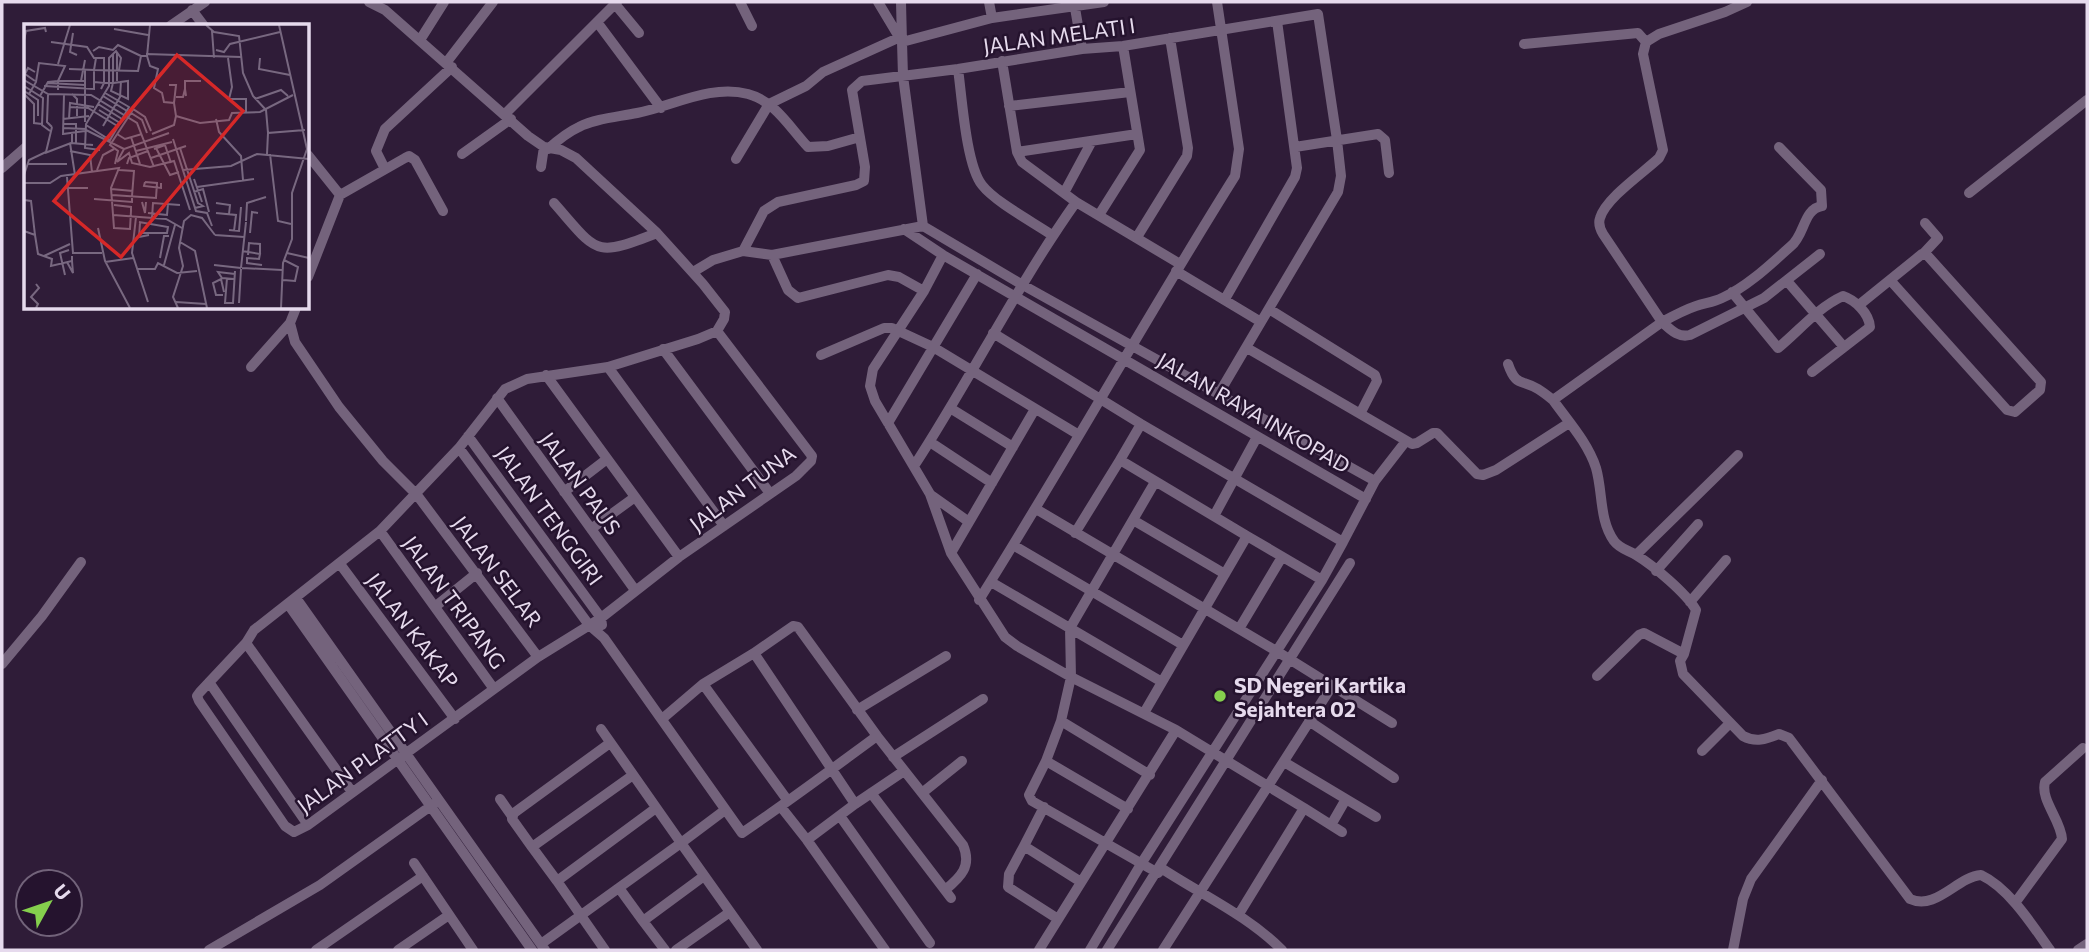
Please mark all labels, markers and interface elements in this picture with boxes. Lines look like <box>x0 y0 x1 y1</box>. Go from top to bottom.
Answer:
street label: JALAN MELATI I <box>981 12 1137 58</box>
inset map <box>24 24 310 310</box>
street label: JALAN RAYA INKOPAD <box>1153 347 1355 477</box>
street label: JALAN PAUS <box>535 427 627 539</box>
street label: JALAN TUNA <box>684 440 800 536</box>
street label: JALAN TENGGIRI <box>491 441 609 589</box>
street label: JALAN SELAR <box>448 511 548 631</box>
street label: JALAN TRIPANG <box>398 531 512 673</box>
street label: JALAN KAKAP <box>362 568 464 692</box>
place label: SD Negeri Kartika Sejahtera 02 <box>1234 672 1406 721</box>
marker: SD Negeri Kartika Sejahtera 02 <box>1212 688 1228 704</box>
street label: JALAN PLATTY I <box>292 706 432 818</box>
north arrow <box>14 868 84 938</box>
text: U <box>49 879 76 904</box>

